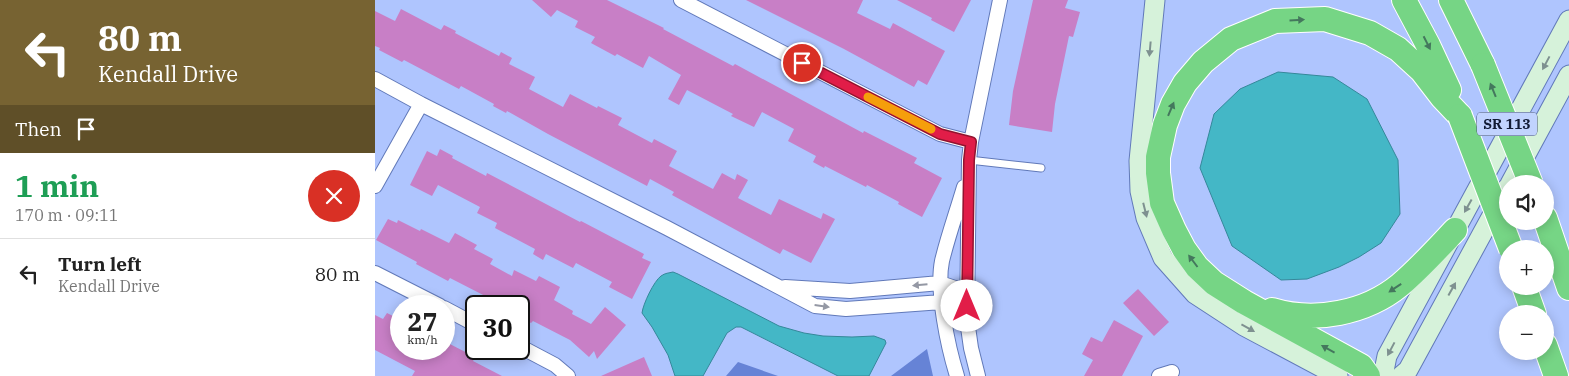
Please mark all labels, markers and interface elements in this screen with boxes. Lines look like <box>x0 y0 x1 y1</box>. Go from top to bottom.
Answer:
text: 80 m <box>98 15 182 61</box>
one-way arrow <box>1289 16 1305 24</box>
icon: left <box>15 20 80 85</box>
one-way arrow <box>1423 36 1431 50</box>
one-way arrow <box>1146 41 1154 57</box>
pin <box>781 42 823 84</box>
icon: arrive <box>788 49 816 77</box>
one-way arrow <box>1542 56 1550 70</box>
text: Kendall Drive <box>98 59 238 88</box>
one-way arrow <box>1489 82 1497 97</box>
one-way arrow <box>1168 102 1176 116</box>
road number: SR 113 <box>1477 112 1537 136</box>
icon: arrive <box>72 115 100 143</box>
text: Then <box>15 117 62 141</box>
text: 1 min <box>15 166 99 205</box>
button: close <box>308 170 360 222</box>
map controls <box>1499 175 1554 360</box>
button: sound <box>1499 175 1554 230</box>
one-way arrow <box>1464 199 1473 213</box>
one-way arrow <box>1141 202 1149 217</box>
text: 170 m · 09:11 <box>15 205 118 225</box>
button: + <box>1499 240 1554 295</box>
text: Turn left <box>58 252 141 276</box>
one-way arrow <box>1188 254 1198 268</box>
icon: left <box>15 260 43 288</box>
text: 80 m <box>315 262 360 286</box>
text: Kendall Drive <box>58 276 160 296</box>
position arrow <box>940 279 992 331</box>
one-way arrow <box>911 281 927 289</box>
one-way arrow <box>1448 282 1456 297</box>
one-way arrow <box>1388 283 1402 293</box>
speed limit sign: 30 <box>465 295 530 360</box>
one-way arrow <box>815 303 831 311</box>
text: 27 <box>407 305 438 338</box>
button: − <box>1499 305 1554 360</box>
one-way arrow <box>1240 324 1255 332</box>
text: km/h <box>407 332 438 347</box>
one-way arrow <box>1387 341 1395 356</box>
one-way arrow <box>1322 344 1335 353</box>

